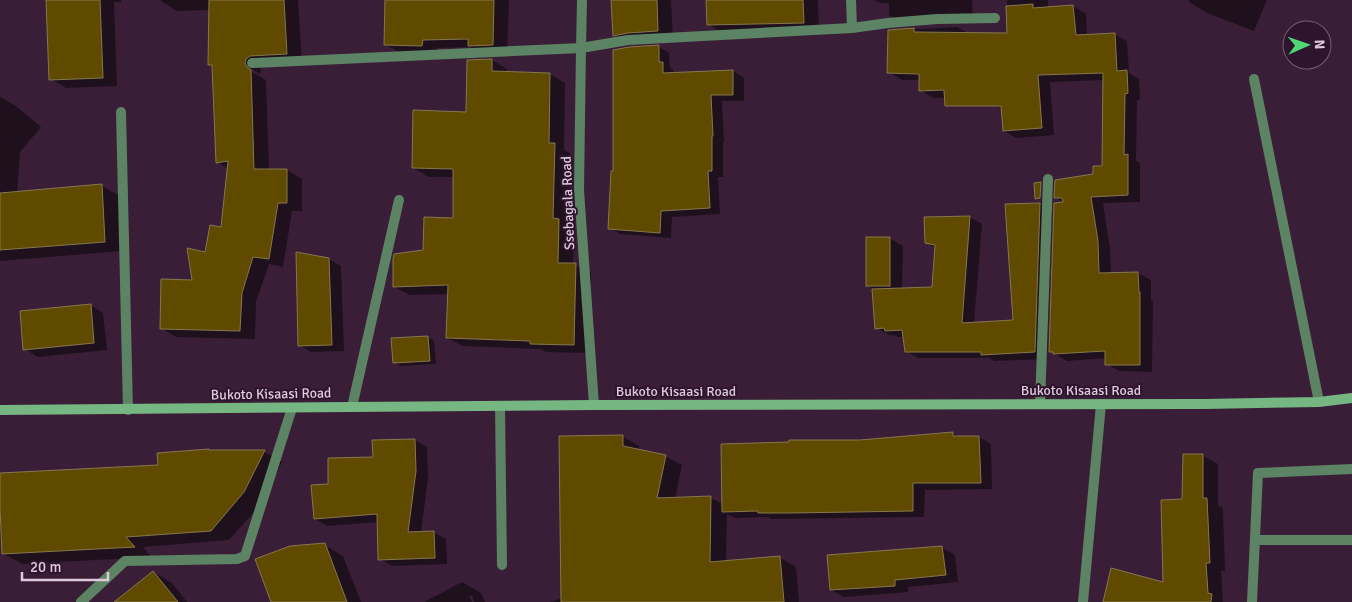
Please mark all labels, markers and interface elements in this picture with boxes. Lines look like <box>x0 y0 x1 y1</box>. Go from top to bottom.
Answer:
north arrow <box>1282 20 1332 70</box>
text: N <box>1311 39 1328 50</box>
street label: Ssebagala Road <box>558 156 578 250</box>
street label: Bukoto Kisaasi Road <box>1021 382 1141 399</box>
street label: Bukoto Kisaasi Road <box>616 383 736 400</box>
street label: Bukoto Kisaasi Road <box>211 384 331 404</box>
scale bar <box>22 550 109 582</box>
text: 20 m <box>30 558 61 576</box>

